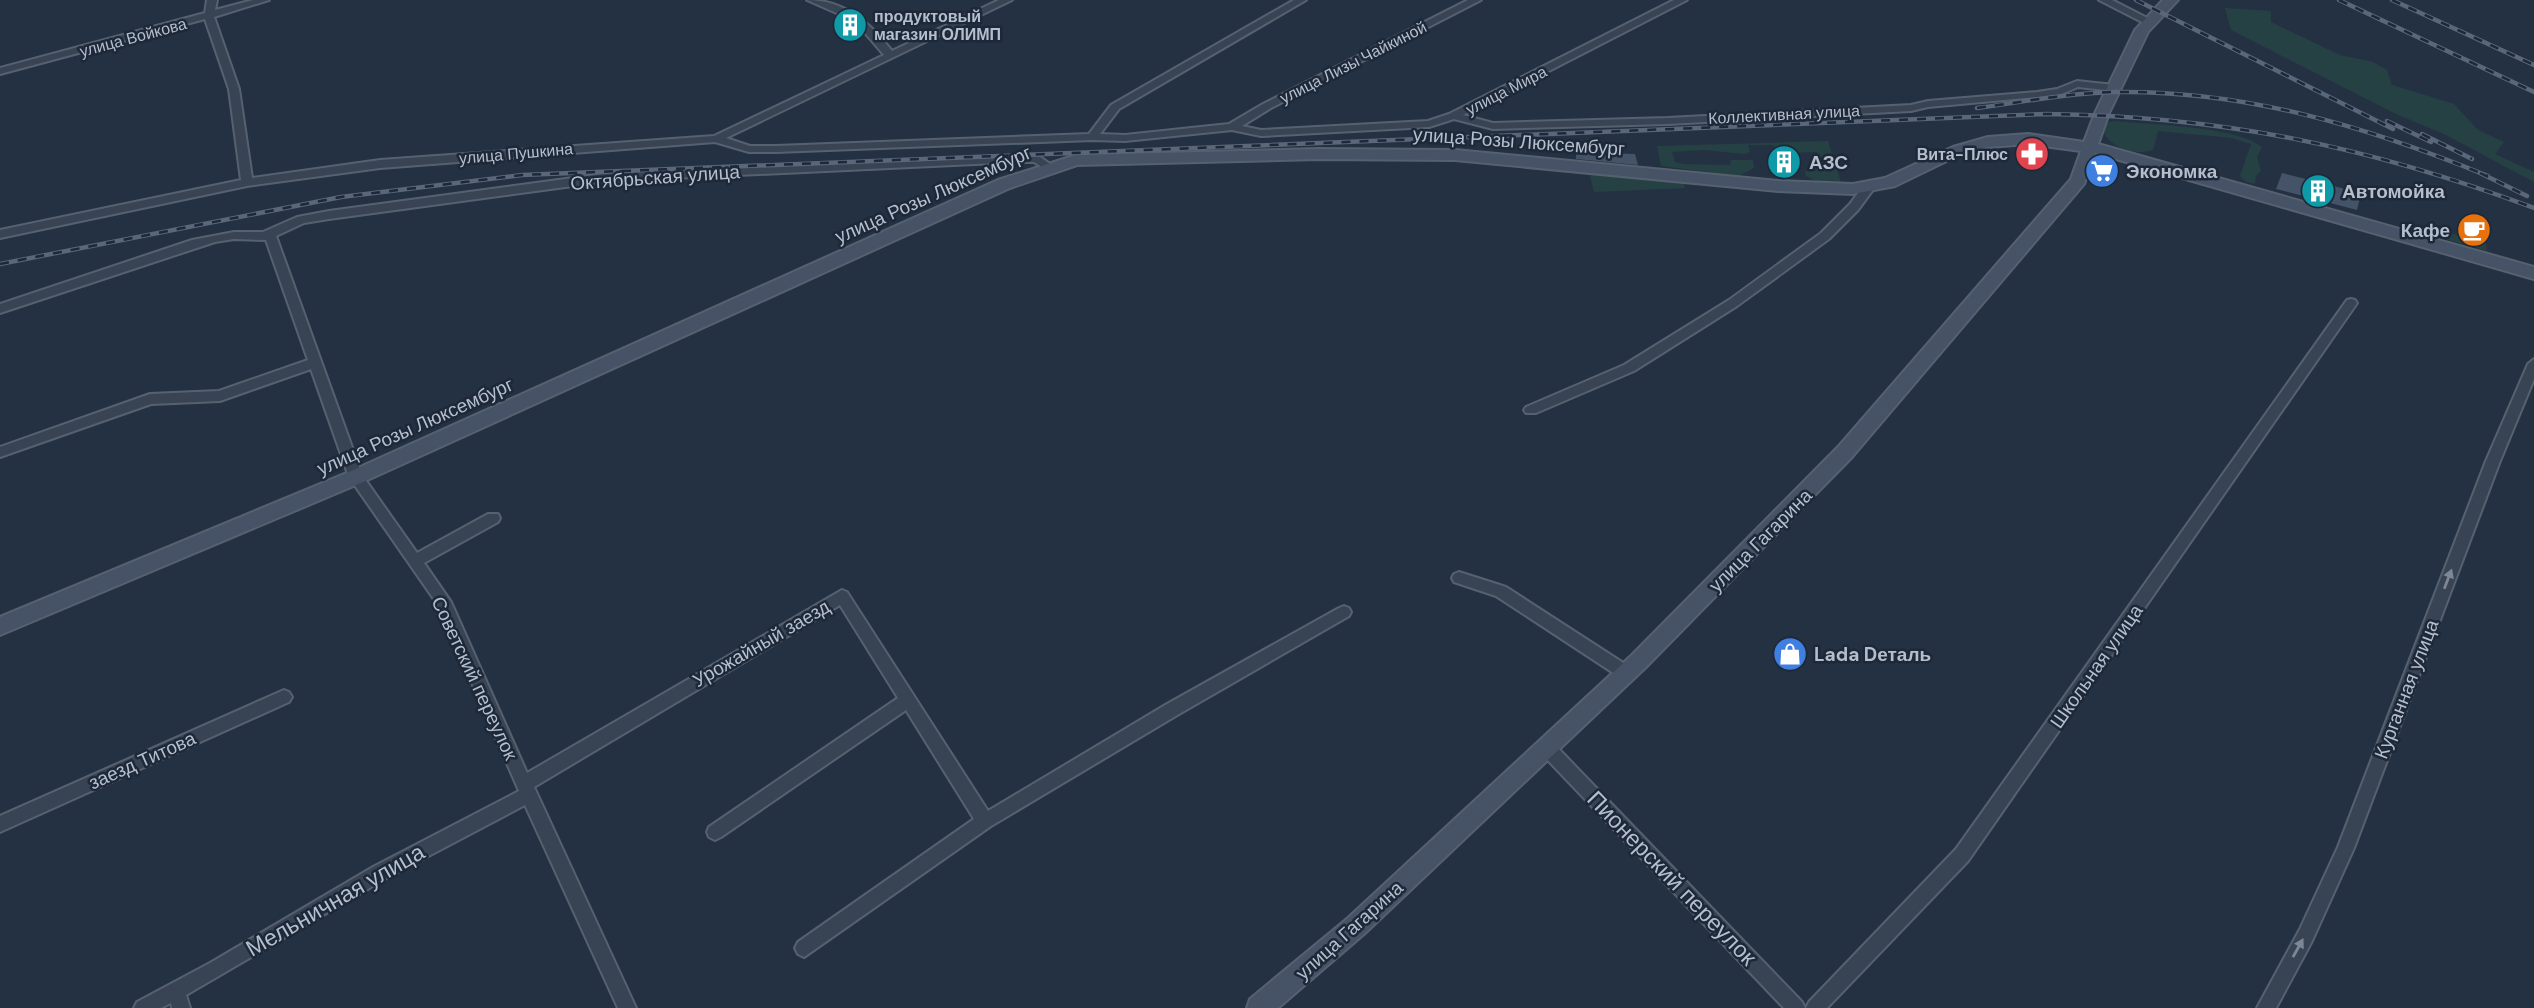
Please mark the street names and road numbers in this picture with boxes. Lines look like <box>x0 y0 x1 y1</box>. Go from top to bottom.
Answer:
street label: улица Войкова <box>77 13 189 62</box>
street label: улица Лизы Чайкиной <box>1276 16 1430 109</box>
street label: улица Мира <box>1462 61 1550 120</box>
street label: Коллективная улица <box>1708 100 1861 129</box>
street label: улица Розы Люксембург <box>1412 122 1626 161</box>
street label: улица Пушкина <box>458 138 574 169</box>
street label: улица Розы Люксембург <box>831 140 1035 249</box>
street label: Октябрьская улица <box>569 159 741 196</box>
street label: улица Розы Люксембург <box>313 372 517 481</box>
street label: улица Гагарина <box>1703 483 1818 597</box>
street label: Советский переулок <box>426 592 524 765</box>
street label: Урожайный заезд <box>688 594 834 693</box>
street label: Школьная улица <box>2044 599 2149 733</box>
street label: Курганная улица <box>2368 616 2445 762</box>
street label: заезд Титова <box>85 726 200 795</box>
street label: Пионерский переулок <box>1581 784 1764 973</box>
street label: Мельничная улица <box>240 836 430 963</box>
street label: улица Гагарина <box>1290 875 1409 985</box>

